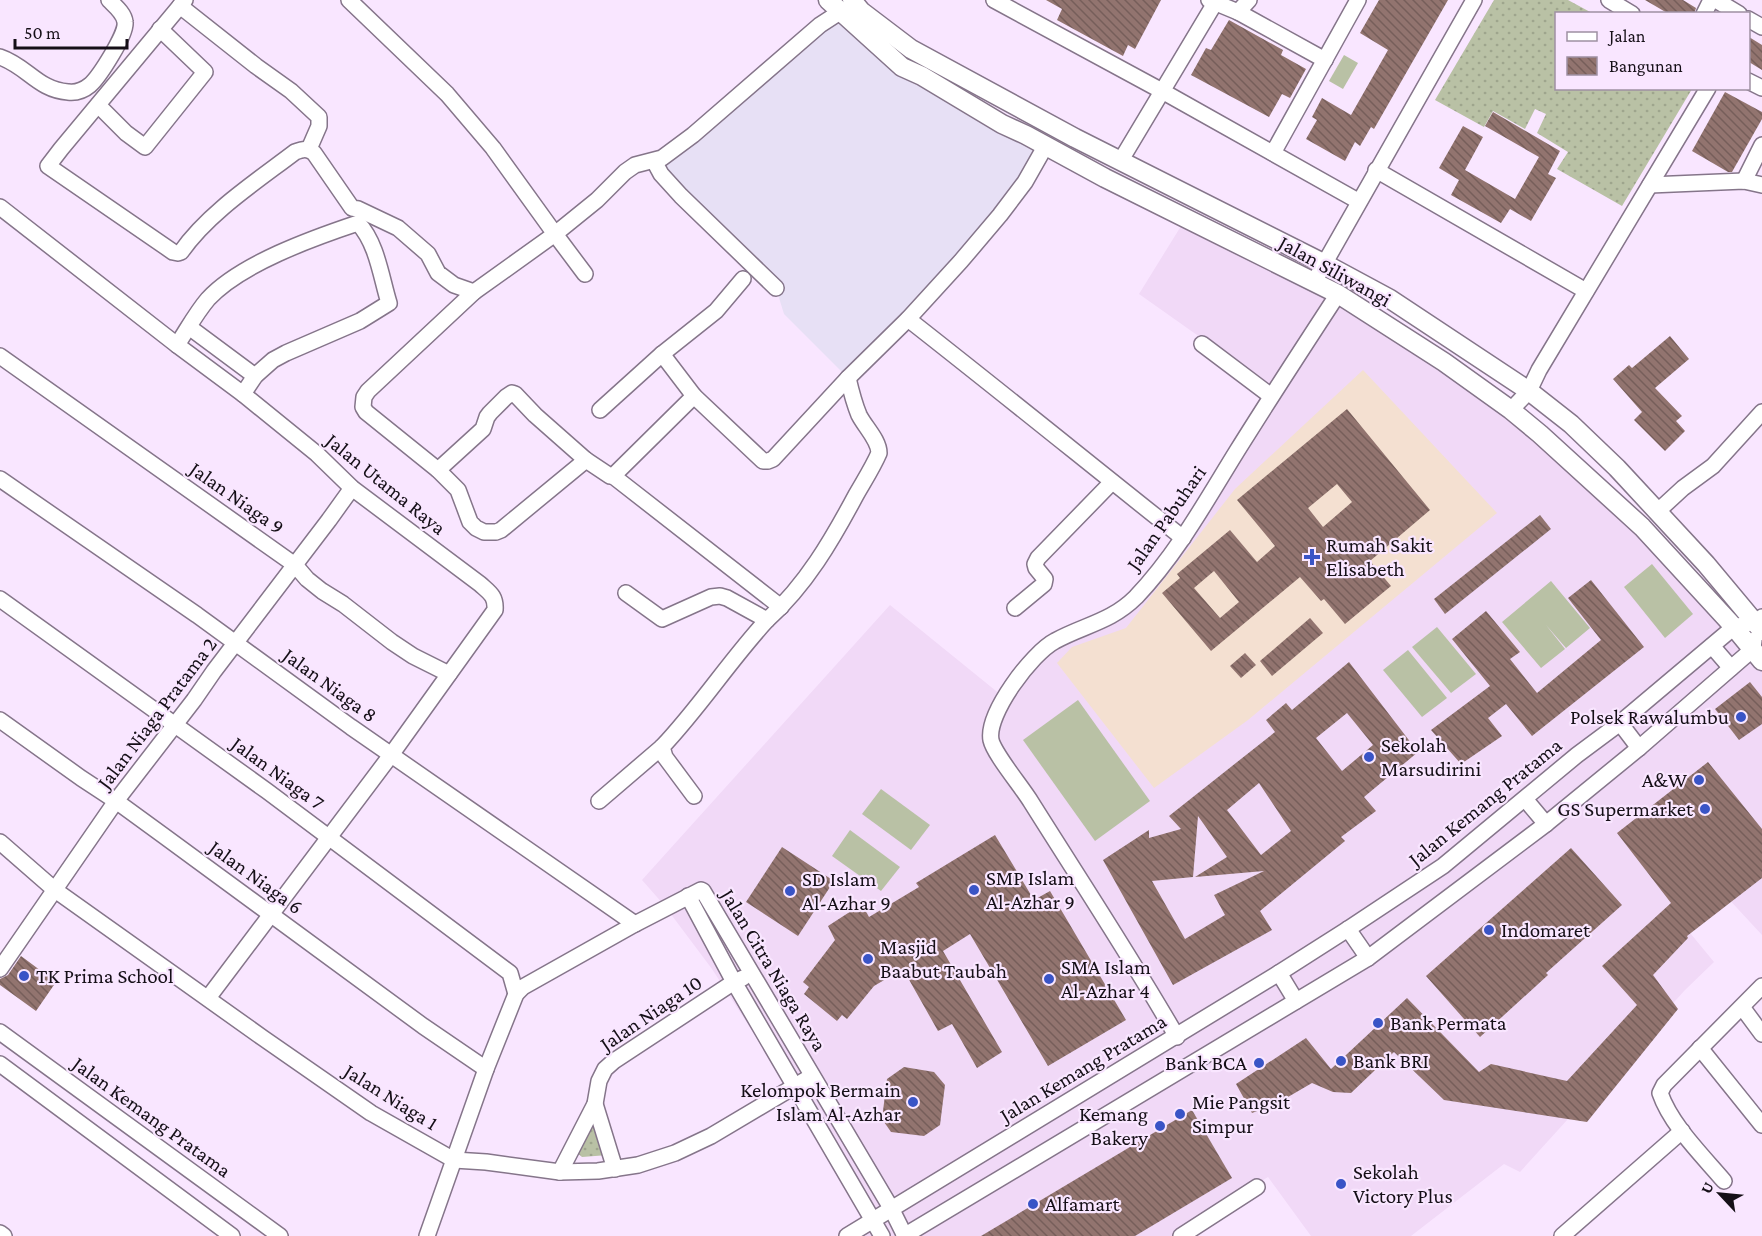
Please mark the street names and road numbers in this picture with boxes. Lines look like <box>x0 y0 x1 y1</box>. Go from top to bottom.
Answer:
street label: Jalan Siliwangi <box>1273 229 1396 312</box>
street label: Jalan Utama Raya <box>320 427 451 540</box>
street label: Jalan Niaga 9 <box>184 456 289 539</box>
street label: Jalan Pabuhari <box>1120 461 1211 577</box>
street label: Jalan Niaga Pratama 2 <box>91 632 222 795</box>
street label: Jalan Niaga 8 <box>277 642 382 727</box>
street label: Jalan Niaga 7 <box>225 730 329 815</box>
street label: Jalan Kemang Pratama <box>1402 733 1567 872</box>
street label: Jalan Niaga 6 <box>203 834 307 919</box>
street label: Jalan Citra Niaga Raya <box>715 883 832 1056</box>
street label: Jalan Niaga 10 <box>594 970 707 1057</box>
street label: Jalan Kemang Pratama <box>994 1009 1171 1128</box>
street label: Jalan Kemang Pratama <box>67 1050 236 1183</box>
street label: Jalan Niaga 1 <box>338 1058 442 1135</box>

